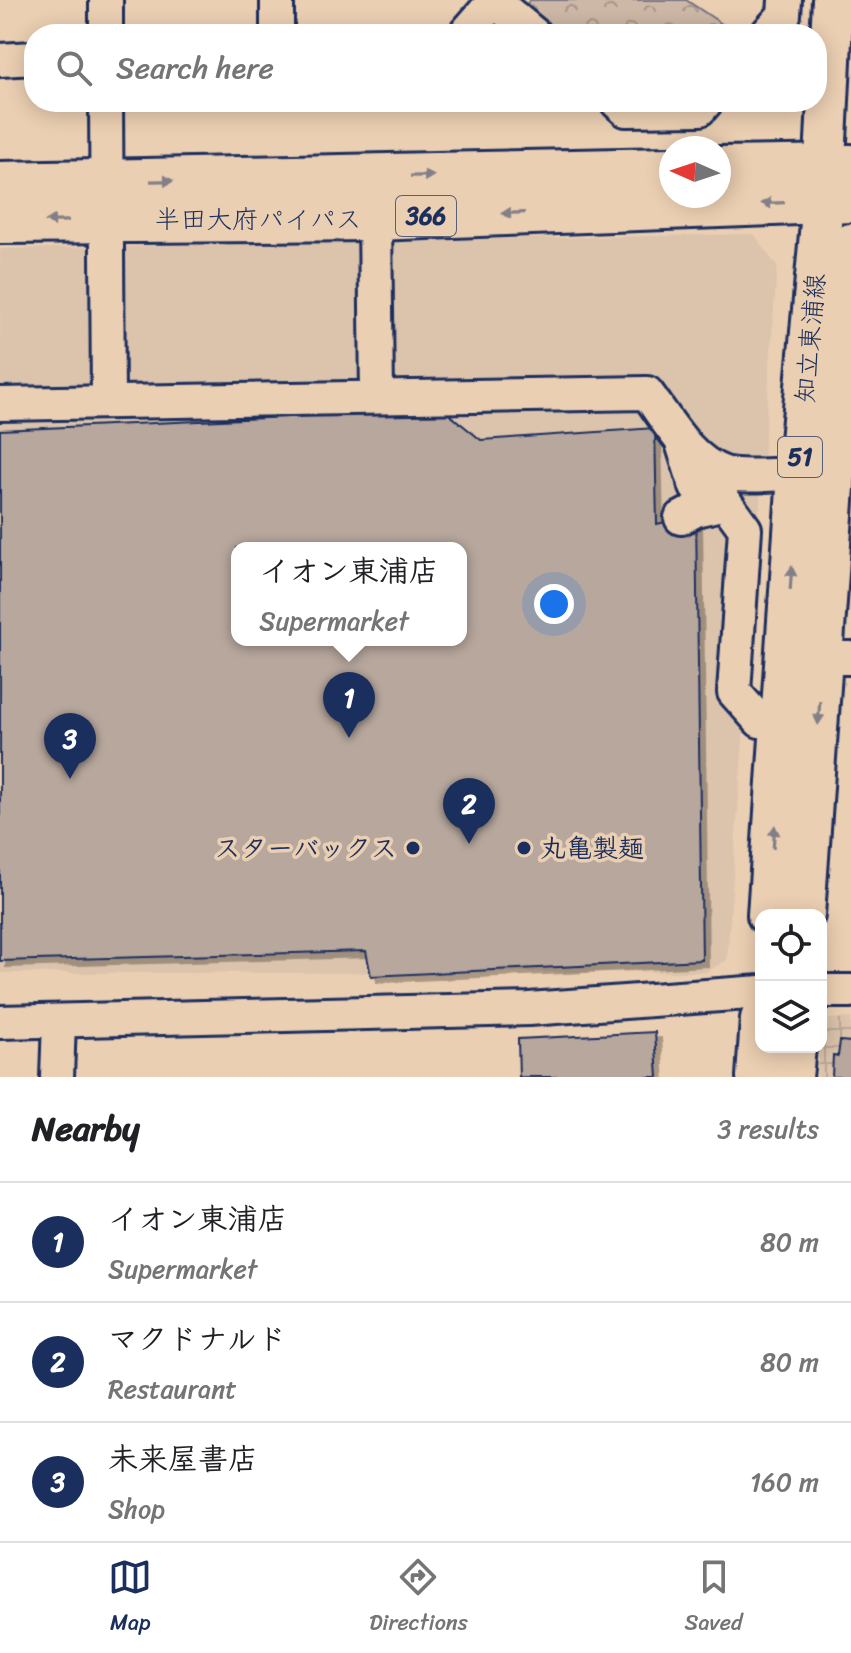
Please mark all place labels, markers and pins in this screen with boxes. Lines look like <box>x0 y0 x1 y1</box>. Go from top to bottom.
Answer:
pin: 1 <box>323 672 375 738</box>
pin: 3 <box>44 713 96 779</box>
pin: 2 <box>443 778 495 844</box>
place label: スターバックス <box>214 825 397 871</box>
place label: 丸亀製麺 <box>540 825 644 871</box>
marker: スターバックス <box>404 839 422 857</box>
marker: 丸亀製麺 <box>515 839 533 857</box>

